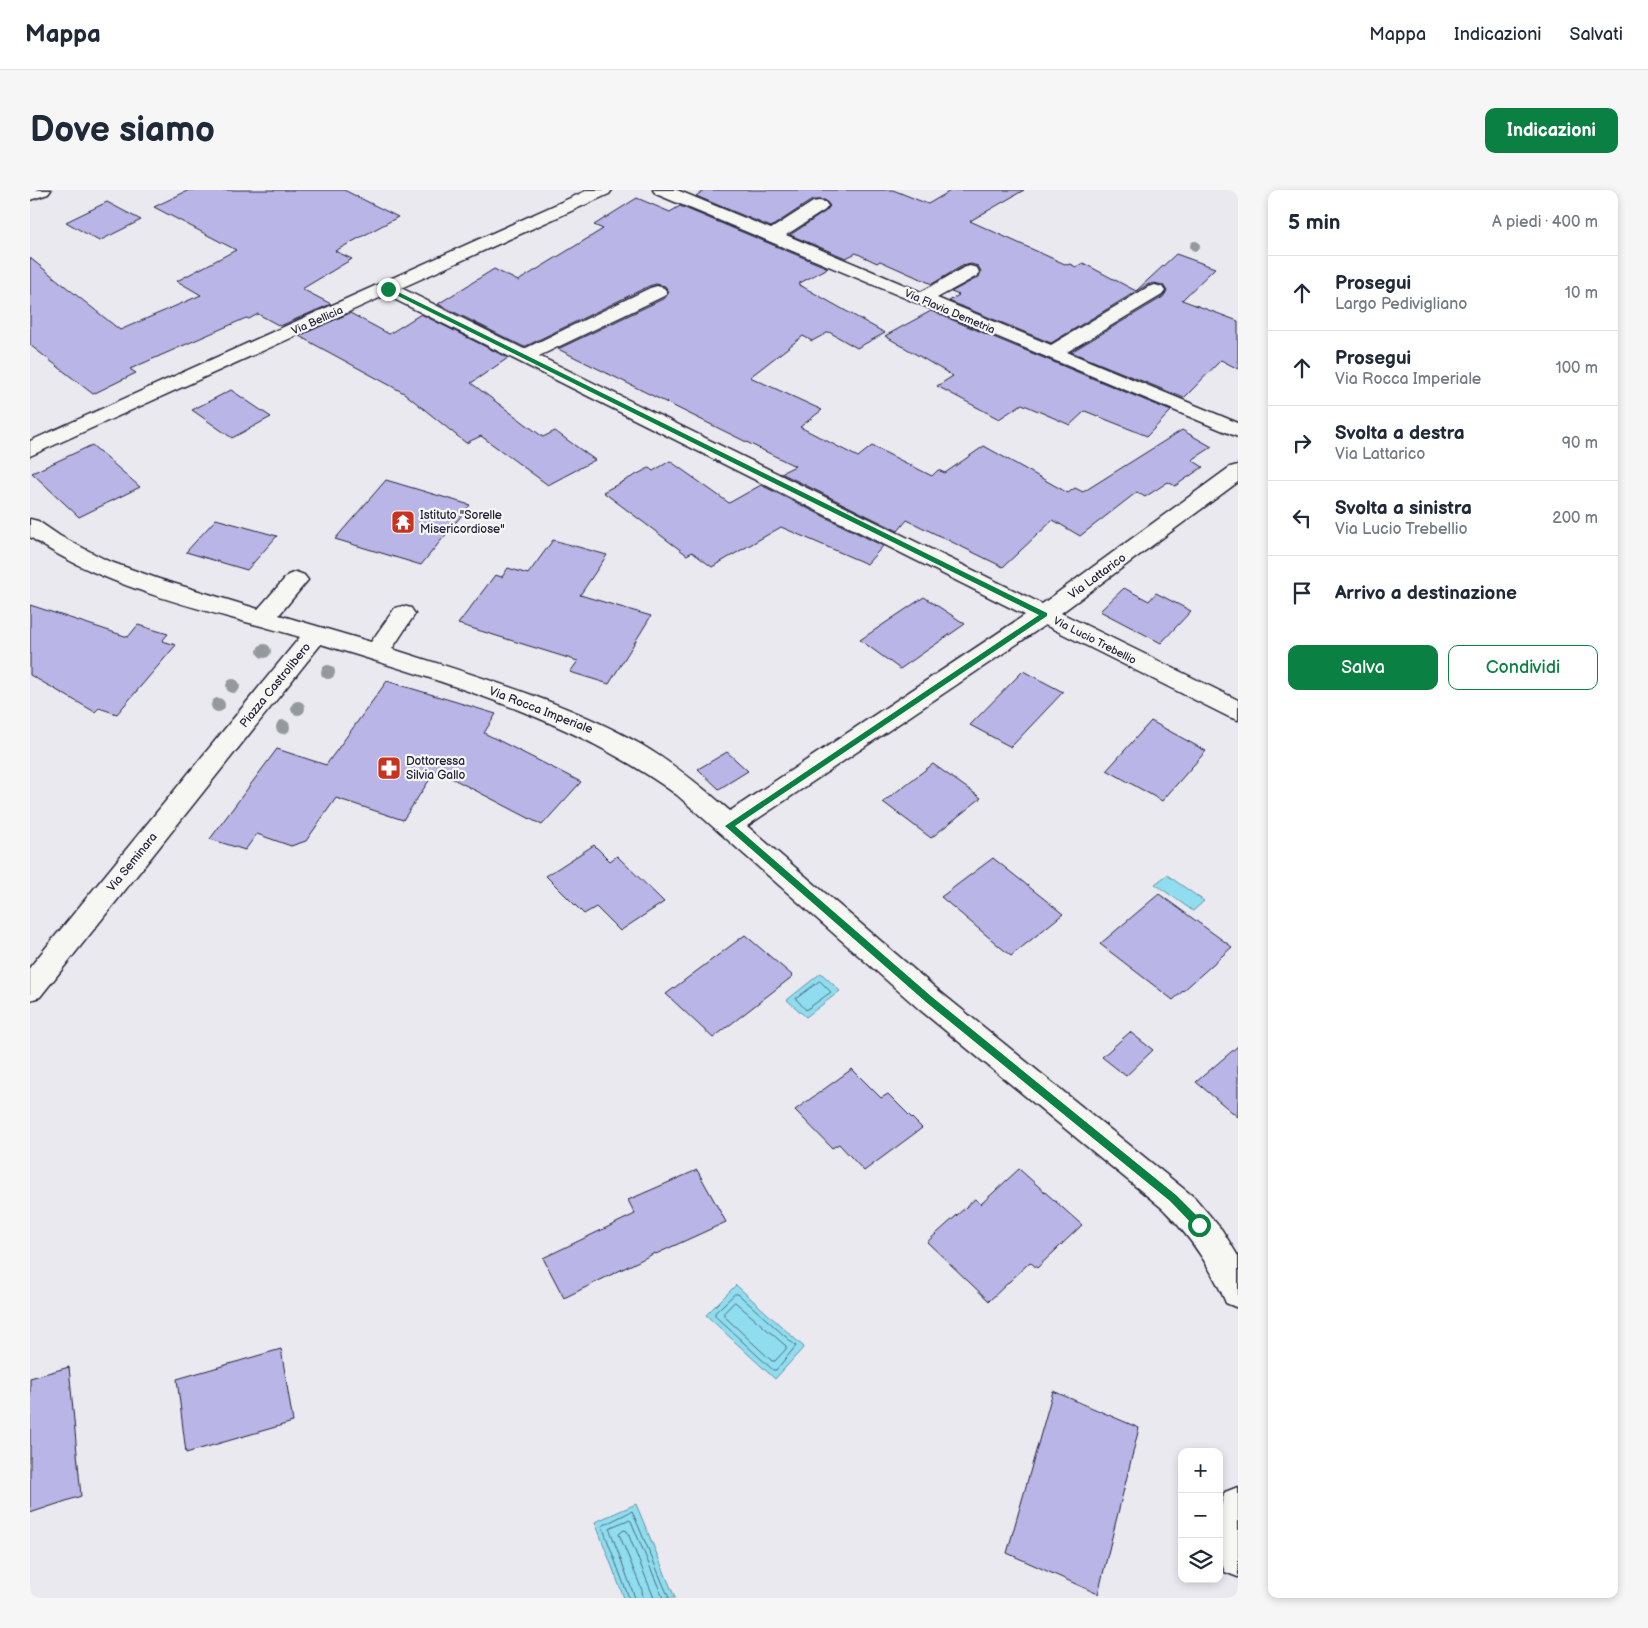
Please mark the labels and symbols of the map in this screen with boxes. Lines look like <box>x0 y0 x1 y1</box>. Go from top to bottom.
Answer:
route end <box>377 278 400 301</box>
street label: Via Flavia Demetria <box>903 287 997 336</box>
street label: Via Bellicia <box>290 303 345 338</box>
place label: Istituto "Sorelle Misericordiose" <box>420 508 505 537</box>
temple icon: Istituto "Sorelle Misericordiose" <box>390 509 416 535</box>
street label: Via Lattarico <box>1065 550 1129 602</box>
street label: Via Lucio Trebellio <box>1051 614 1138 667</box>
street label: Piazza Castrolibero <box>237 640 314 731</box>
street label: Via Rocca Imperiale <box>487 684 595 737</box>
place label: Dottoressa Silvia Gallo <box>406 754 465 783</box>
pharmacy icon: Dottoressa Silvia Gallo <box>376 755 402 781</box>
street label: Via Seminara <box>104 830 161 895</box>
route start <box>1188 1214 1211 1237</box>

